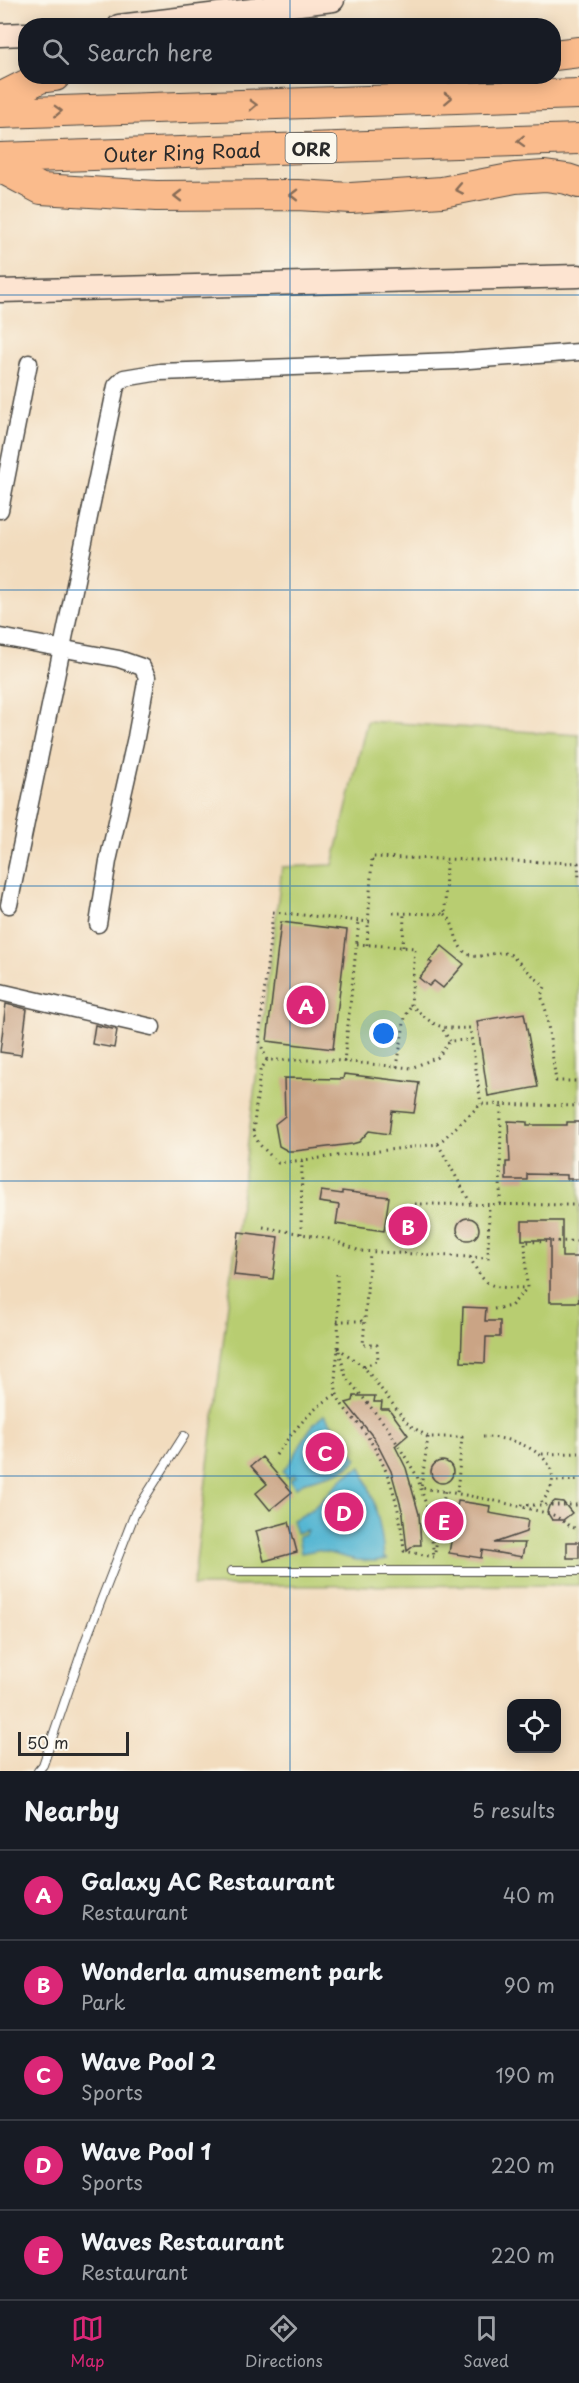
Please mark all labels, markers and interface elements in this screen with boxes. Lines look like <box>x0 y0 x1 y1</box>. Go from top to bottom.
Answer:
search box <box>18 18 561 84</box>
icon: search <box>39 35 72 68</box>
text: Search here <box>87 35 213 68</box>
one-way arrow <box>444 92 453 104</box>
one-way arrow <box>249 98 258 111</box>
one-way arrow <box>54 105 63 117</box>
road number: ORR <box>286 133 336 163</box>
street label: Outer Ring Road <box>103 134 261 170</box>
one-way arrow <box>516 134 525 147</box>
one-way arrow <box>455 182 465 195</box>
one-way arrow <box>289 189 298 202</box>
one-way arrow <box>174 190 183 202</box>
pin: A <box>286 982 326 1028</box>
your location <box>369 1019 398 1048</box>
pin: B <box>388 1204 428 1248</box>
pin: C <box>306 1430 344 1474</box>
pin: D <box>324 1490 364 1534</box>
pin: E <box>424 1498 464 1544</box>
map controls <box>507 1699 561 1753</box>
button: locate <box>507 1699 561 1753</box>
scale bar <box>18 1729 129 1756</box>
text: 50 m <box>27 1730 68 1754</box>
text: Nearby <box>24 1791 119 1830</box>
text: 5 results <box>472 1795 555 1825</box>
text: Galaxy AC Restaurant <box>81 1864 335 1897</box>
text: A <box>36 1880 51 1910</box>
text: 40 m <box>503 1880 555 1910</box>
text: Restaurant <box>81 1897 188 1927</box>
text: Wonderla amusement park <box>81 1954 383 1987</box>
text: B <box>37 1970 50 2000</box>
text: 90 m <box>504 1970 555 2000</box>
text: Park <box>81 1987 126 2017</box>
text: Wave Pool 2 <box>81 2044 216 2077</box>
text: C <box>36 2060 51 2090</box>
text: 190 m <box>496 2060 555 2090</box>
text: Sports <box>81 2077 143 2107</box>
text: Wave Pool 1 <box>81 2134 211 2167</box>
text: D <box>36 2150 51 2180</box>
text: 220 m <box>491 2150 555 2180</box>
text: Sports <box>81 2167 143 2197</box>
text: Waves Restaurant <box>81 2224 284 2257</box>
text: E <box>37 2240 50 2270</box>
text: 220 m <box>491 2240 555 2270</box>
text: Restaurant <box>81 2257 188 2287</box>
tab: Map <box>70 2312 104 2372</box>
tab: Directions <box>245 2312 323 2372</box>
tab: Saved <box>463 2312 509 2372</box>

